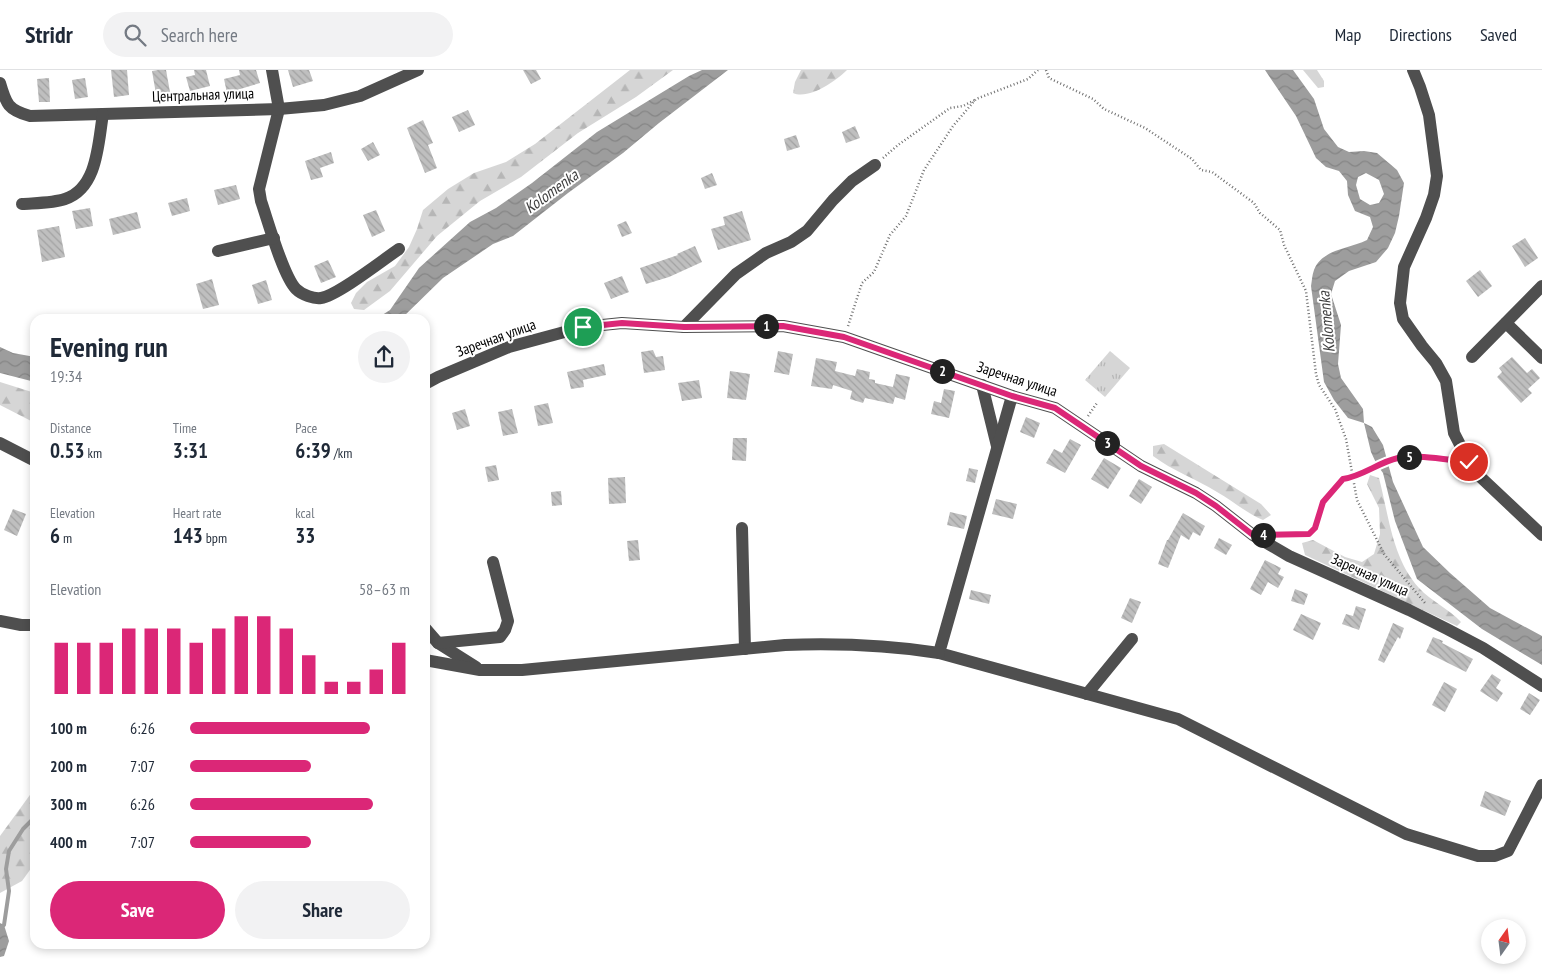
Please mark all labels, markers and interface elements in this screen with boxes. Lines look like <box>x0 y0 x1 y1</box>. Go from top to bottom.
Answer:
search box <box>103 12 453 57</box>
text: Stridr <box>25 19 73 50</box>
icon: search <box>121 21 149 49</box>
text: Search here <box>161 23 238 47</box>
text: Map <box>1335 23 1361 46</box>
text: Directions <box>1389 23 1452 46</box>
text: Saved <box>1480 23 1517 46</box>
street label: Центральная улица <box>152 83 254 106</box>
water label: Kolomenka <box>520 164 583 217</box>
water label: Kolomenka <box>1313 289 1339 353</box>
pin <box>562 306 604 348</box>
icon: arrive <box>569 313 597 341</box>
street label: Заречная улица <box>453 314 538 361</box>
pin: 1 <box>754 314 778 338</box>
text: 1 <box>763 317 770 335</box>
text: Evening run <box>50 328 168 365</box>
button: share <box>358 331 410 383</box>
street label: Заречная улица <box>975 357 1060 400</box>
pin: 2 <box>930 358 954 384</box>
text: 2 <box>939 362 946 380</box>
text: 19:34 <box>50 366 82 386</box>
text: Distance <box>50 419 91 437</box>
text: Time <box>173 419 197 437</box>
text: Pace <box>295 419 317 437</box>
pin: 3 <box>1094 430 1120 456</box>
text: 3 <box>1104 434 1111 452</box>
text: 0.53 <box>50 437 85 464</box>
text: 3:31 <box>173 437 208 464</box>
text: 6:39 <box>295 437 331 464</box>
pin <box>1448 441 1490 483</box>
text: km <box>85 444 102 462</box>
text: /km <box>331 444 352 462</box>
pin: 5 <box>1396 444 1422 470</box>
text: 5 <box>1406 448 1413 466</box>
icon: check <box>1455 448 1483 476</box>
text: Elevation <box>50 504 95 522</box>
text: Heart rate <box>173 504 222 522</box>
text: kcal <box>295 504 314 522</box>
text: 6 <box>50 522 60 549</box>
text: 143 <box>173 522 203 549</box>
text: 33 <box>295 522 315 549</box>
pin: 4 <box>1250 522 1276 548</box>
text: 4 <box>1260 526 1267 544</box>
text: m <box>60 529 72 547</box>
text: bpm <box>203 529 227 547</box>
street label: Заречная улица <box>1328 549 1412 600</box>
text: Elevation <box>50 579 101 599</box>
text: 58–63 m <box>359 579 410 599</box>
text: 100 m <box>50 718 87 738</box>
text: 6:26 <box>130 718 155 738</box>
text: 200 m <box>50 756 87 776</box>
text: 7:07 <box>130 756 155 776</box>
text: 300 m <box>50 794 87 814</box>
text: 6:26 <box>130 794 155 814</box>
text: 400 m <box>50 832 87 852</box>
text: 7:07 <box>130 832 155 852</box>
button: Save <box>50 881 225 939</box>
button: Share <box>235 881 410 939</box>
north arrow <box>1481 919 1526 964</box>
map controls <box>1481 919 1526 964</box>

